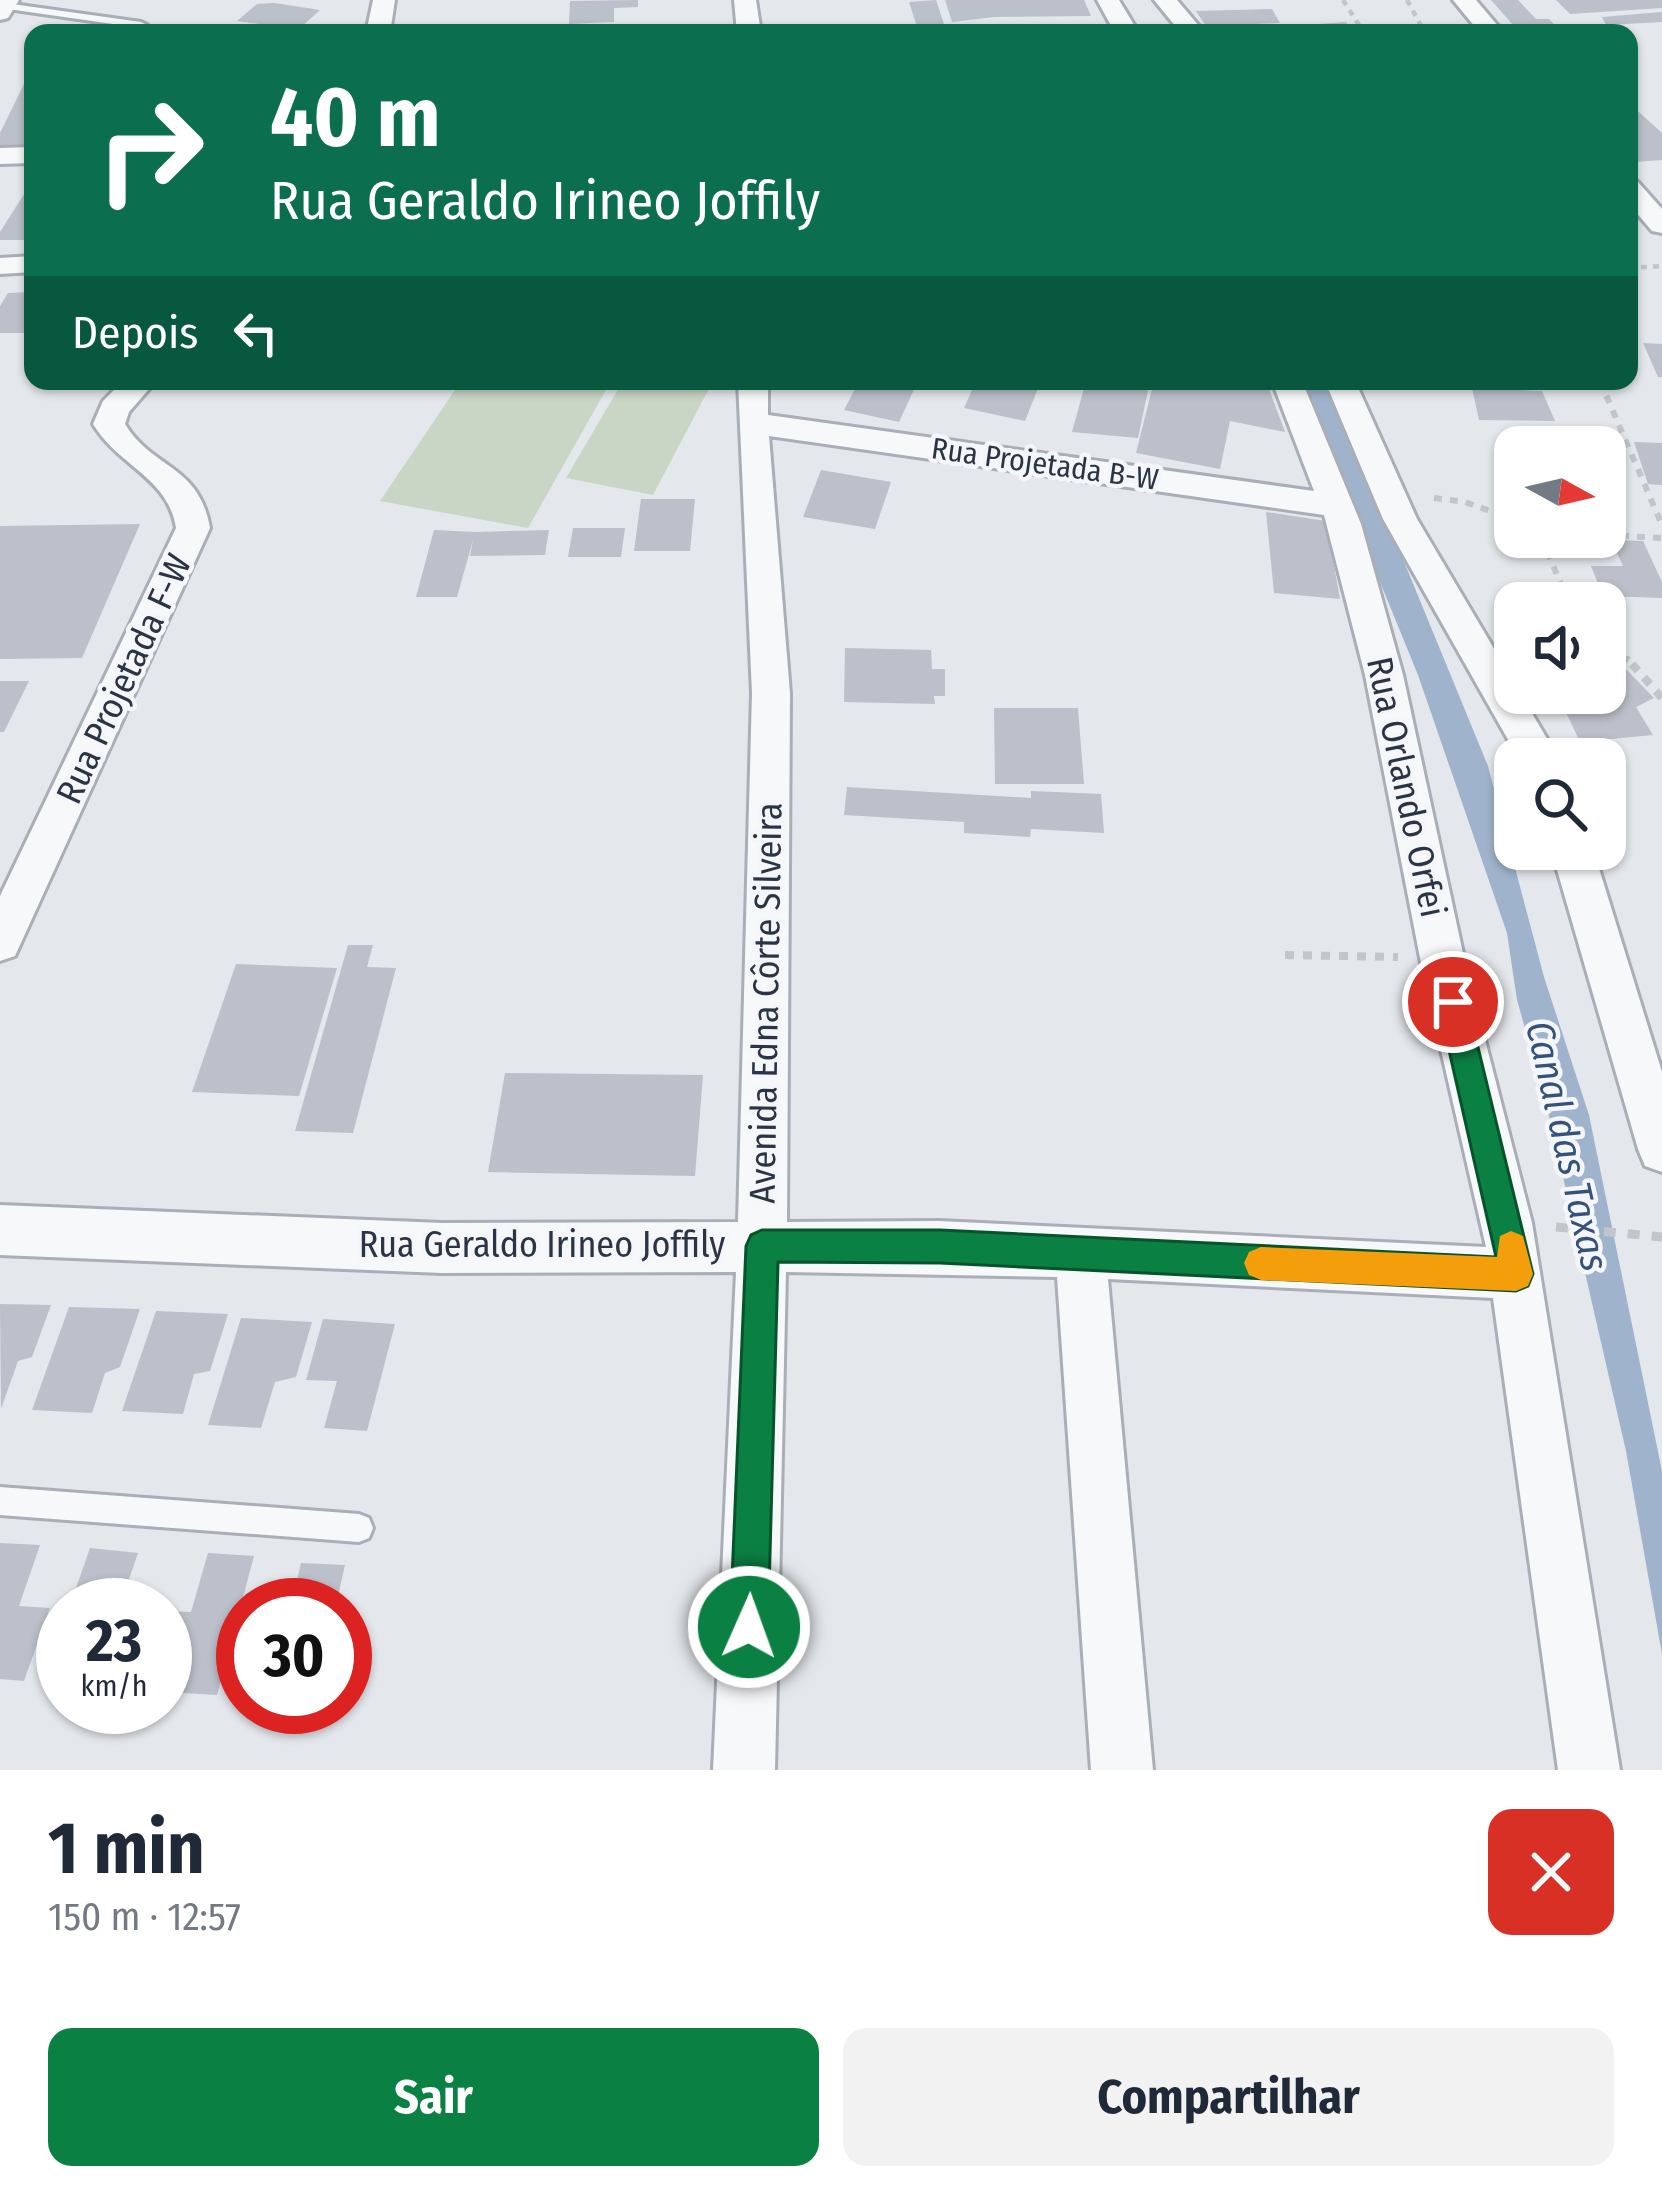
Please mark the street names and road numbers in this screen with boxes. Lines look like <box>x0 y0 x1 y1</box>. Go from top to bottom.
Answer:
street label: Rua Projetada B-W <box>929 430 1161 498</box>
street label: Rua Projetada F-W <box>47 547 201 811</box>
street label: Rua Orlando Orfei <box>1357 653 1455 921</box>
street label: Avenida Edna Côrte Silveira <box>741 802 791 1204</box>
street label: Rua Geraldo Irineo Joffily <box>359 1223 725 1267</box>

